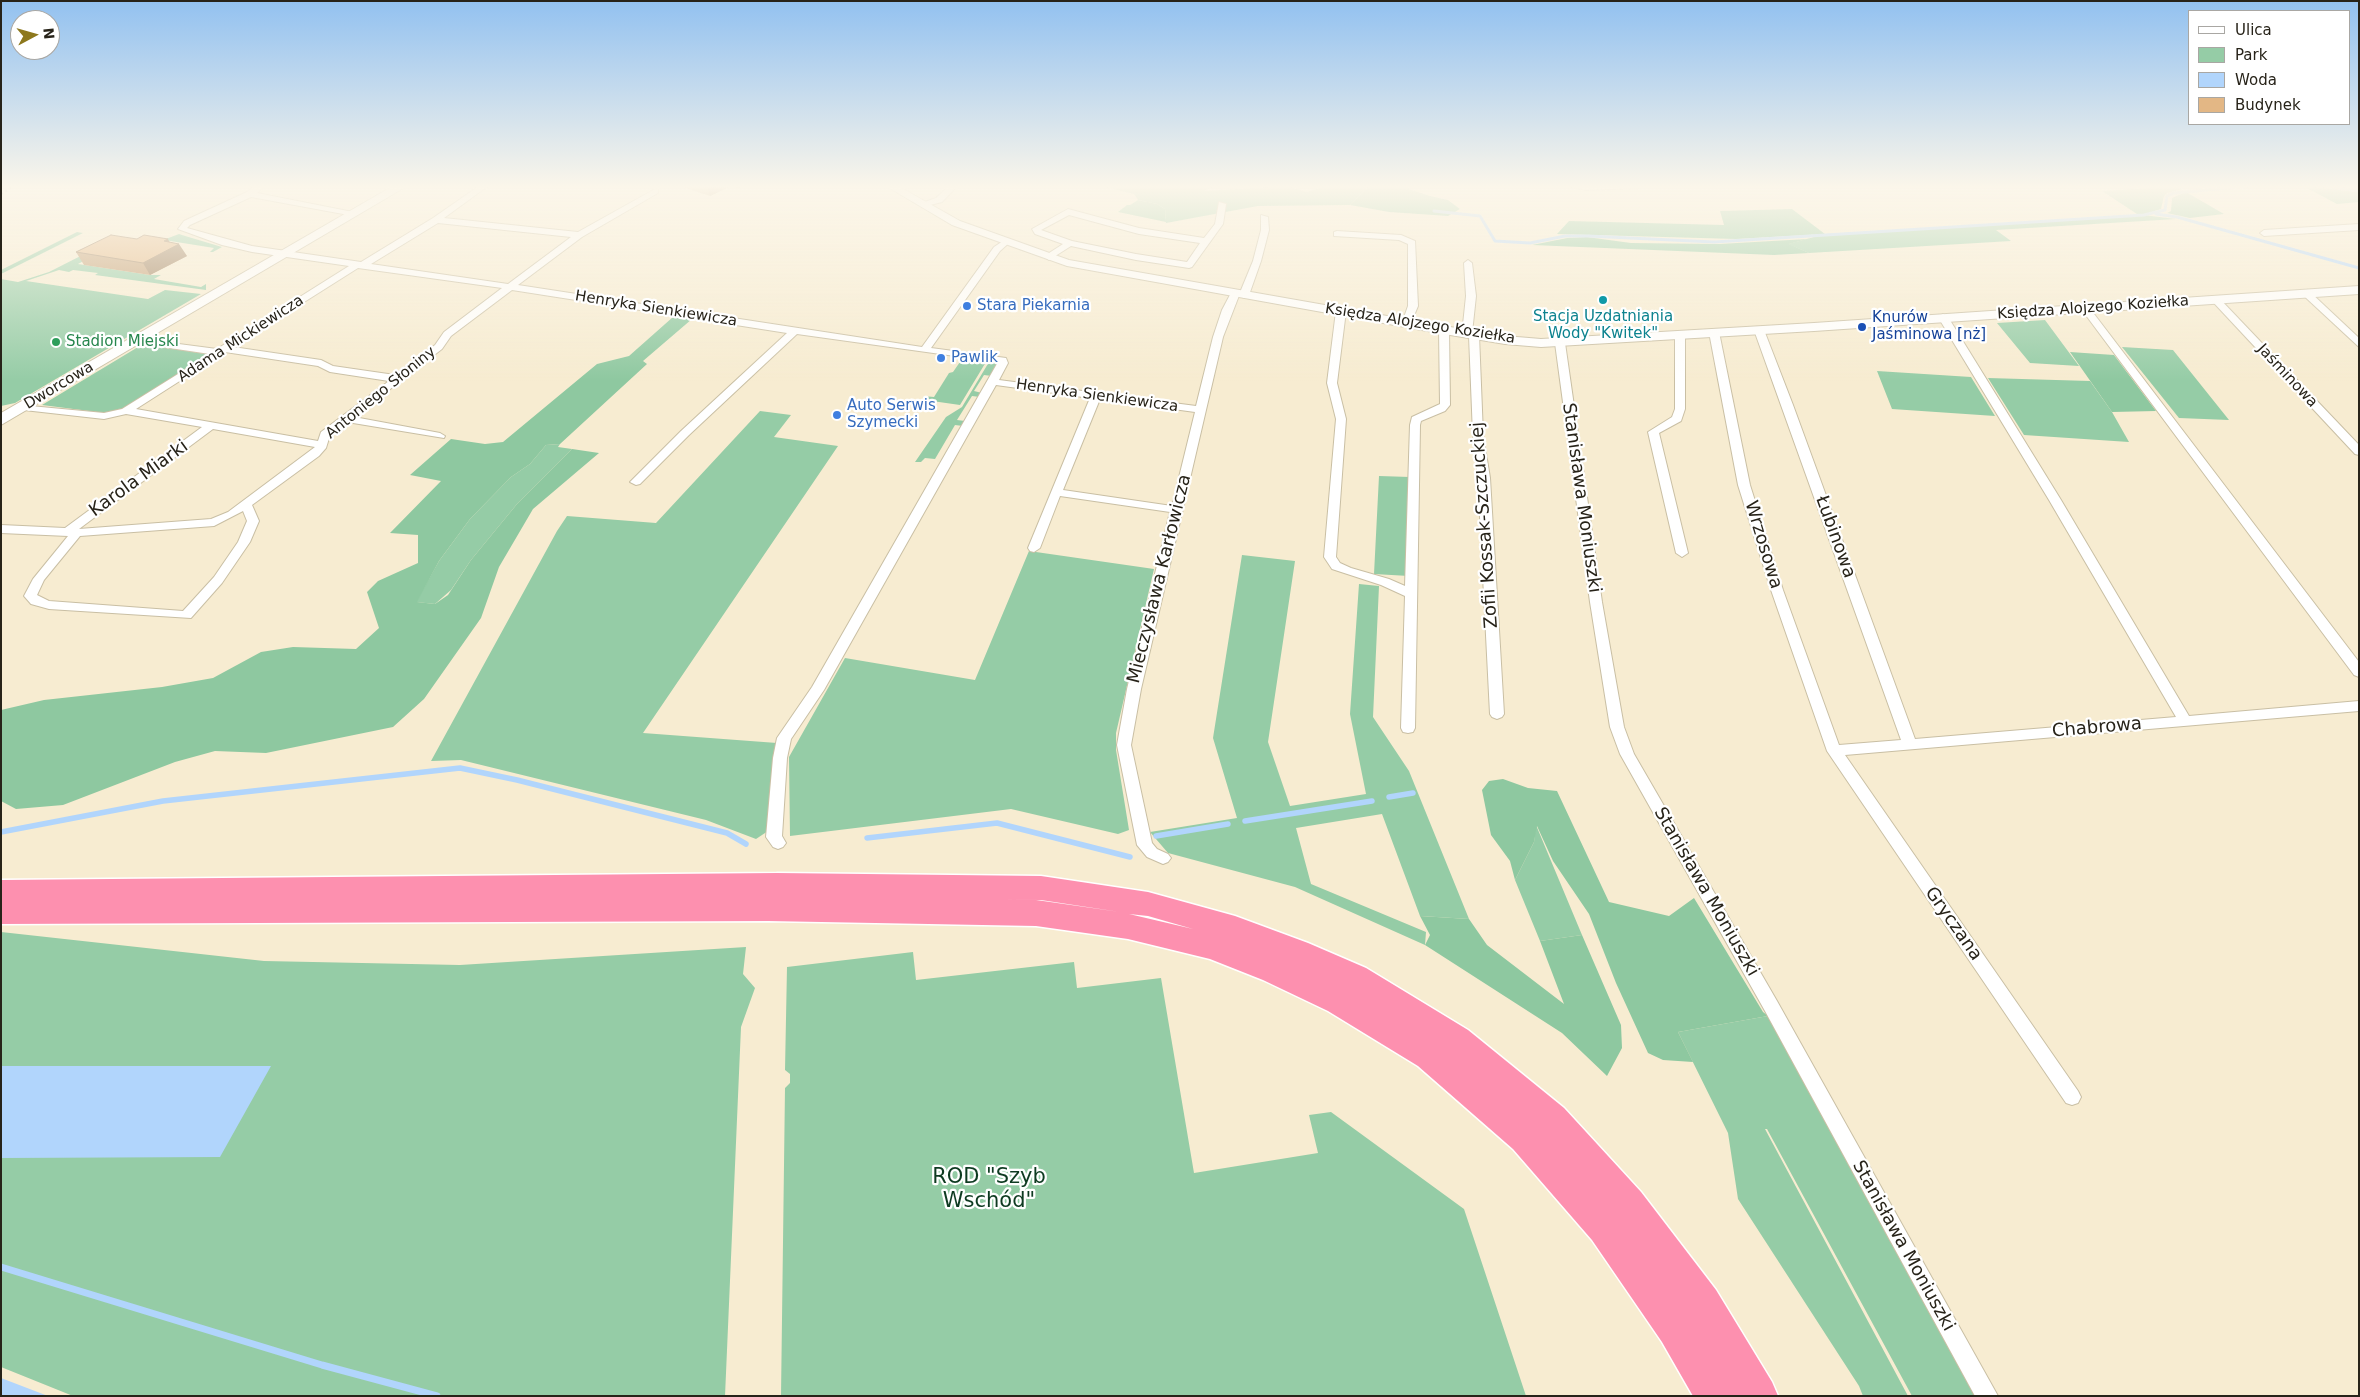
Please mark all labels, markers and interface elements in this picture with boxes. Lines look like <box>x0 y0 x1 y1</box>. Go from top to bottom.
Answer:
north arrow <box>10 10 60 60</box>
legend <box>2188 10 2350 125</box>
text: Ulica <box>2235 21 2272 39</box>
text: N <box>40 27 57 40</box>
text: Park <box>2235 46 2267 64</box>
text: Woda <box>2235 71 2277 89</box>
text: Budynek <box>2235 96 2301 114</box>
street label: Henryka Sienkiewicza <box>574 287 738 331</box>
street label: Adama Mickiewicza <box>175 292 307 386</box>
street label: Księdza Alojzego Koziełka <box>1997 292 2189 324</box>
marker: Stacja Uzdatniania Wody "Kwitek" <box>1597 294 1609 306</box>
place label: Stara Piekarnia <box>977 297 1090 315</box>
marker: Stara Piekarnia <box>961 300 973 312</box>
street label: Księdza Alojzego Koziełka <box>1324 300 1516 348</box>
place label: Stacja Uzdatniania Wody "Kwitek" <box>1533 308 1673 343</box>
place label: Knurów Jaśminowa [nż] <box>1872 309 1986 344</box>
marker: Knurów Jaśminowa [nż] <box>1856 321 1868 333</box>
place label: Stadion Miejski <box>66 333 179 351</box>
marker: Stadion Miejski <box>50 336 62 348</box>
street label: Jaśminowa <box>2253 340 2321 412</box>
street label: Antoniego Słoniny <box>322 343 440 443</box>
place label: Pawlik <box>951 349 998 367</box>
marker: Pawlik <box>935 352 947 364</box>
street label: Dworcowa <box>21 358 97 414</box>
street label: Henryka Sienkiewicza <box>1015 376 1179 416</box>
place label: Auto Serwis Szymecki <box>847 397 936 432</box>
street label: Stanisława Moniuszki <box>1557 402 1605 594</box>
marker: Auto Serwis Szymecki <box>831 409 843 421</box>
street label: Zofii Kossak-Szczuckiej <box>1467 421 1503 629</box>
street label: Karola Miarki <box>85 436 193 522</box>
street label: Mieczysława Karłowicza <box>1124 472 1196 686</box>
street label: Łubinowa <box>1810 493 1860 581</box>
street label: Wrzosowa <box>1739 498 1787 592</box>
street label: Chabrowa <box>2051 713 2143 743</box>
street label: Stanisława Moniuszki <box>1649 804 1763 980</box>
street label: Gryczana <box>1920 883 1986 965</box>
street label: Stanisława Moniuszki <box>1847 1157 1959 1335</box>
park label: ROD "Szyb Wschód" <box>932 1165 1046 1215</box>

